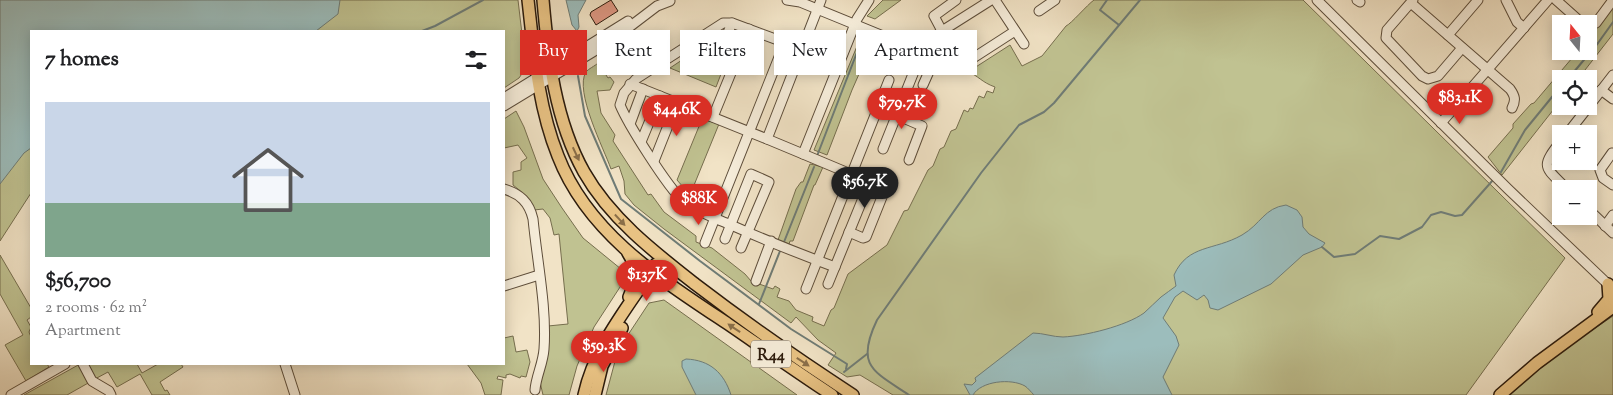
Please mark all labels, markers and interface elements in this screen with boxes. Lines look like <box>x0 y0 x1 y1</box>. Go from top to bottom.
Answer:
north arrow <box>1552 15 1598 60</box>
map controls <box>1552 15 1597 225</box>
chip: Buy <box>520 30 587 75</box>
chip: Rent <box>597 30 670 75</box>
chip: Filters <box>680 30 764 75</box>
chip: New <box>774 30 846 75</box>
chip: Apartment <box>856 30 977 75</box>
text: 7 homes <box>45 45 119 75</box>
icon: filters <box>462 46 490 74</box>
button: locate <box>1552 70 1597 115</box>
pin: $83.1K <box>1419 82 1501 125</box>
text: $83.1K <box>1438 87 1482 110</box>
pin: $79.7K <box>861 88 943 130</box>
text: $79.7K <box>878 92 926 115</box>
pin: $44.6K <box>636 94 718 137</box>
text: $44.6K <box>653 99 701 122</box>
button: + <box>1552 125 1597 170</box>
icon: home <box>223 135 313 225</box>
one-way arrow <box>572 147 580 161</box>
pin: $56.7K <box>824 166 906 209</box>
text: $56.7K <box>842 171 888 194</box>
button: − <box>1552 180 1597 225</box>
pin: $88K <box>669 184 729 226</box>
text: $88K <box>681 188 717 211</box>
one-way arrow <box>614 213 626 225</box>
pin: $137K <box>612 260 682 302</box>
text: $137K <box>627 264 667 287</box>
text: $56,700 <box>45 267 111 297</box>
text: 2 rooms · 62 m² <box>45 297 147 320</box>
text: Apartment <box>45 320 121 343</box>
one-way arrow <box>727 323 741 333</box>
pin: $59.3K <box>563 330 645 373</box>
text: $59.3K <box>582 335 626 358</box>
road number: R44 <box>751 340 791 368</box>
one-way arrow <box>796 357 809 367</box>

